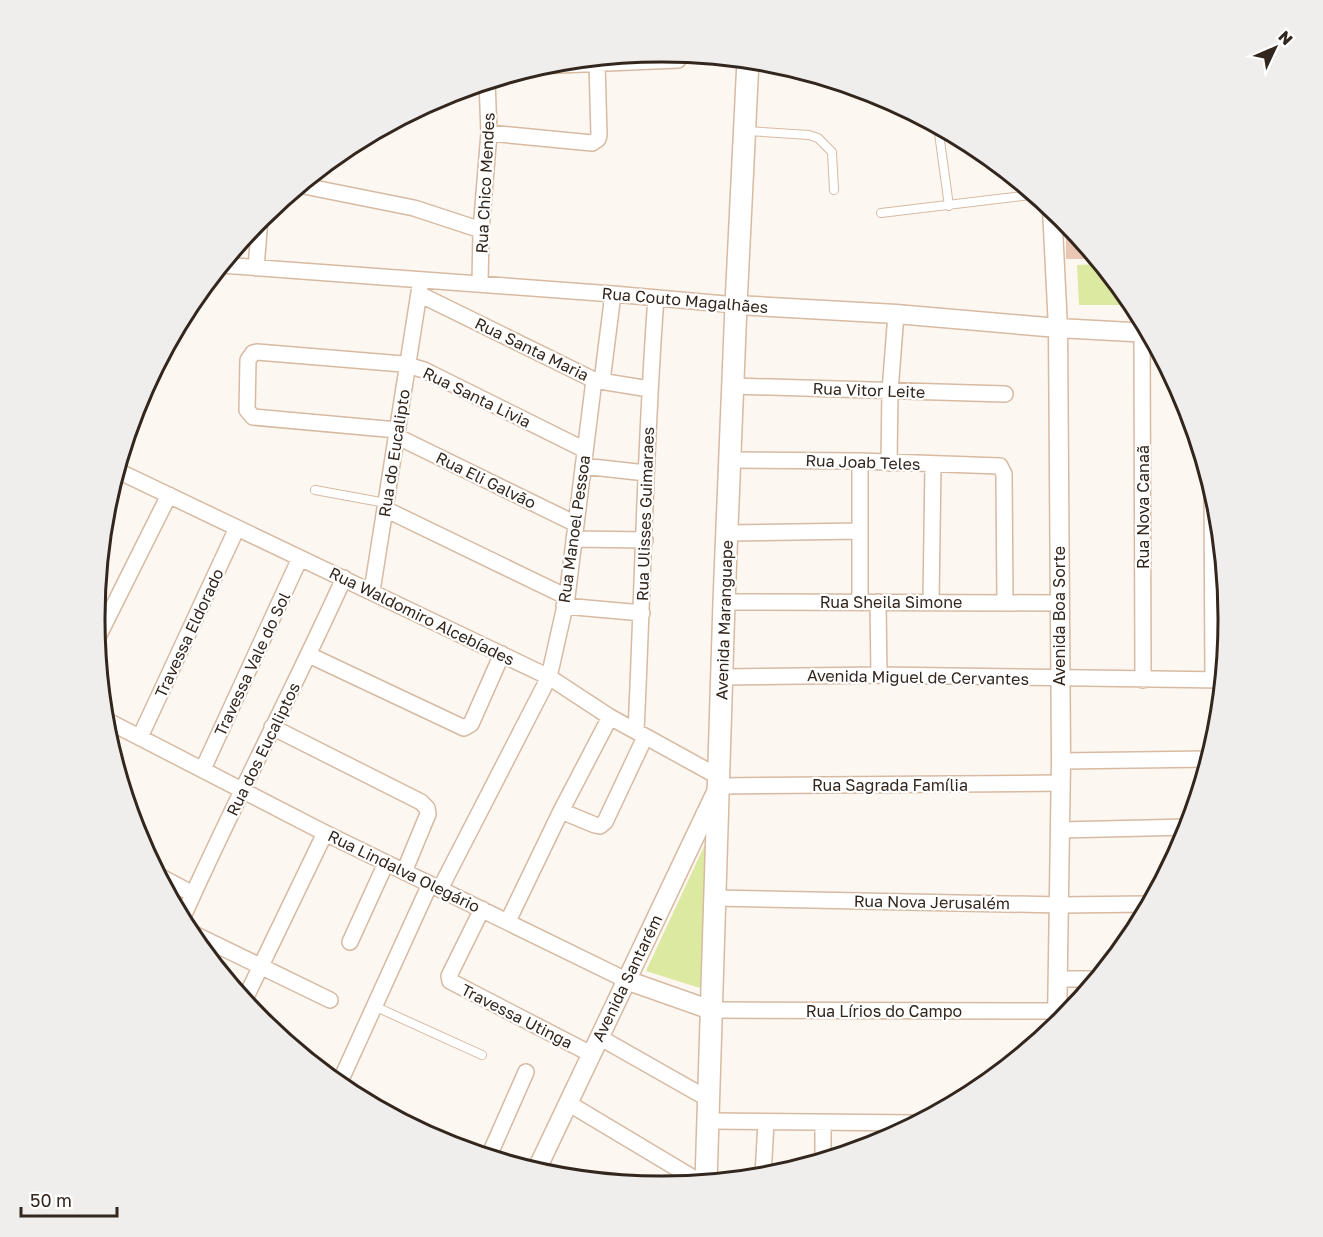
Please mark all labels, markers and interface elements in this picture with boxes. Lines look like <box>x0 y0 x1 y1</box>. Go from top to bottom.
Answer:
north arrow <box>1245 18 1305 78</box>
text: N <box>1274 26 1297 49</box>
street label: Rua Chico Mendes <box>471 112 499 254</box>
street label: Rua Couto Magalhães <box>601 283 769 317</box>
street label: Rua Santa Maria <box>472 313 592 385</box>
street label: Rua Santa Livia <box>420 362 534 432</box>
street label: Rua Vitor Leite <box>812 378 926 402</box>
street label: Rua do Eucalipto <box>374 388 414 518</box>
street label: Rua Ulisses Guimaraes <box>632 426 658 602</box>
street label: Rua Nova Canaã <box>1133 445 1153 569</box>
street label: Rua Eli Galvão <box>433 447 539 513</box>
street label: Rua Joab Teles <box>805 450 921 474</box>
street label: Rua Manoel Pessoa <box>554 454 594 604</box>
street label: Avenida Maranguape <box>711 540 737 700</box>
street label: Avenida Boa Sorte <box>1049 546 1069 686</box>
street label: Rua Waldomiro Alcebíades <box>326 562 518 670</box>
street label: Travessa Eldorado <box>150 565 228 701</box>
street label: Travessa Vale do Sol <box>210 589 294 739</box>
street label: Rua Sheila Simone <box>820 592 962 612</box>
street label: Avenida Miguel de Cervantes <box>807 665 1029 689</box>
street label: Rua dos Eucaliptos <box>222 679 304 819</box>
street label: Rua Sagrada Família <box>812 775 968 795</box>
street label: Rua Lindalva Olegário <box>325 825 483 917</box>
street label: Rua Nova Jerusalém <box>854 891 1010 913</box>
street label: Avenida Santarém <box>588 911 666 1045</box>
street label: Travessa Utinga <box>458 979 576 1053</box>
street label: Rua Lírios do Campo <box>806 1001 962 1021</box>
scale bar <box>21 1180 117 1218</box>
text: 50 m <box>30 1189 72 1211</box>

